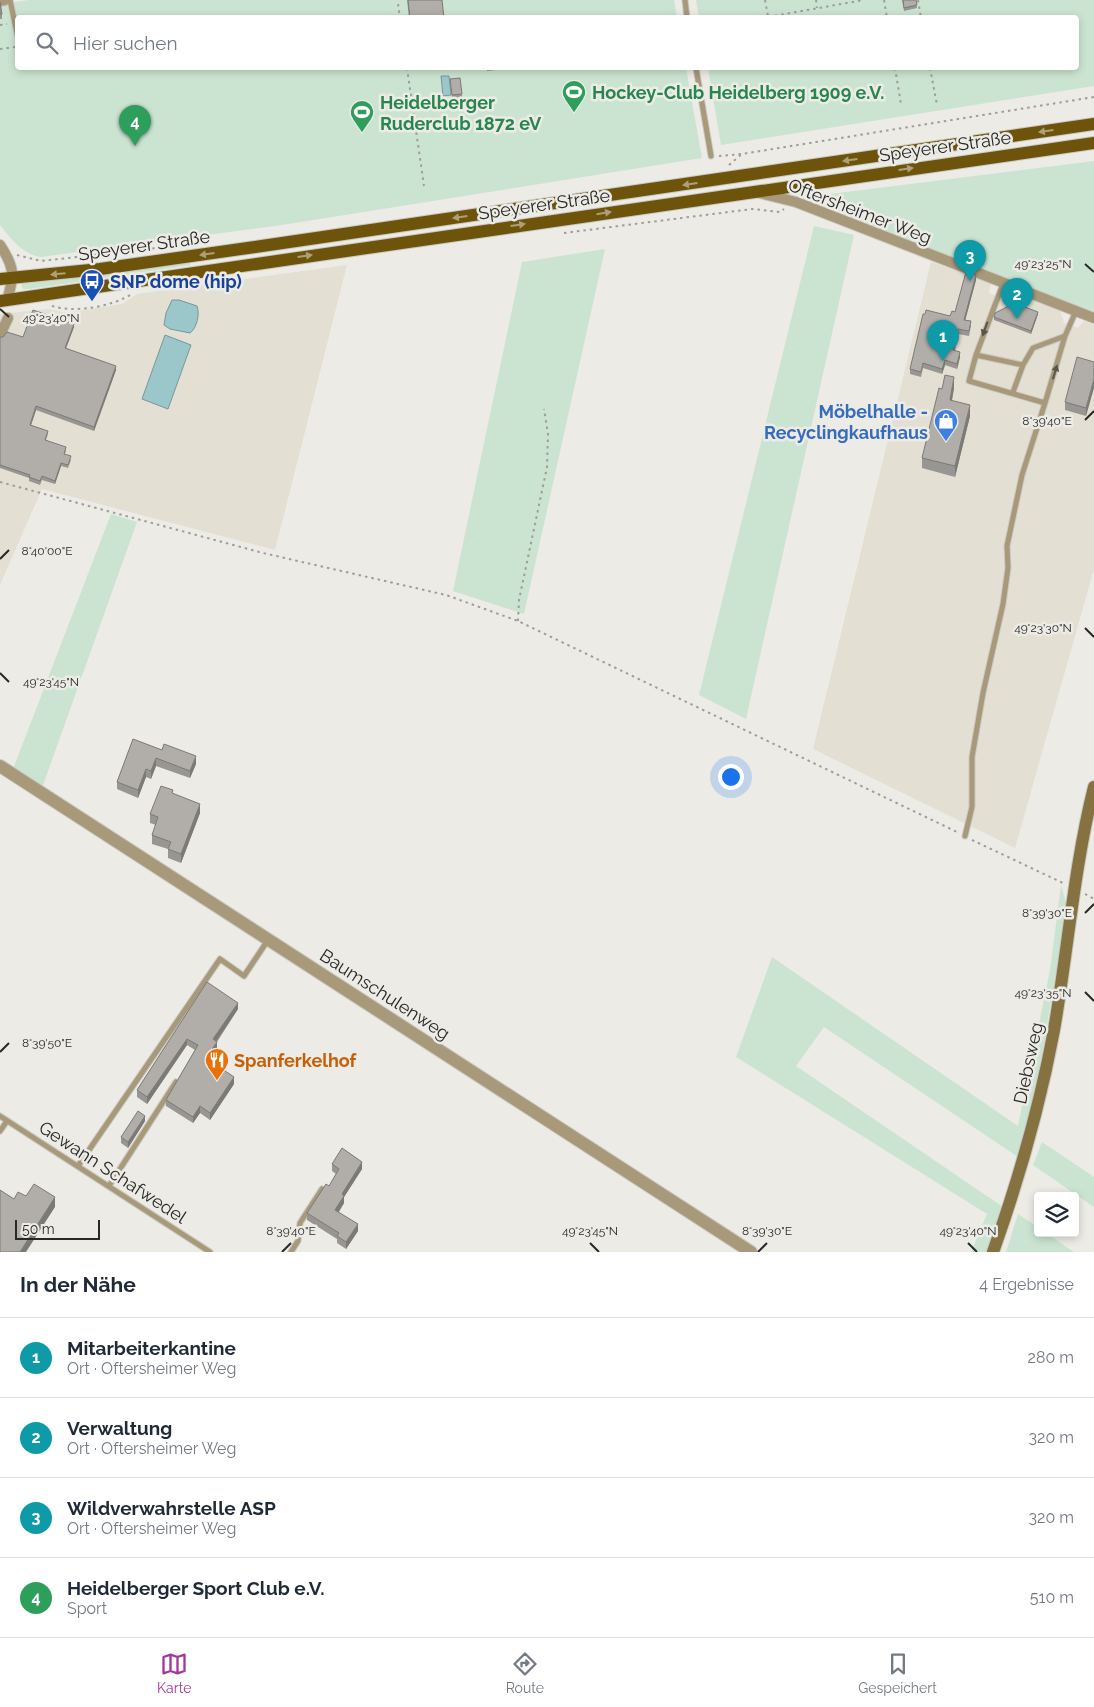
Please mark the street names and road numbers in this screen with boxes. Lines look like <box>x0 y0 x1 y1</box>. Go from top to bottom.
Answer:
street label: Speyerer Straße <box>878 126 1013 166</box>
street label: Oftersheimer Weg <box>785 174 935 248</box>
street label: Speyerer Straße <box>477 184 612 224</box>
street label: Speyerer Straße <box>77 225 212 265</box>
street label: Baumschulenweg <box>316 944 454 1044</box>
street label: Diebsweg <box>1009 1020 1047 1106</box>
street label: Gewann Schafwedel <box>35 1116 191 1228</box>

